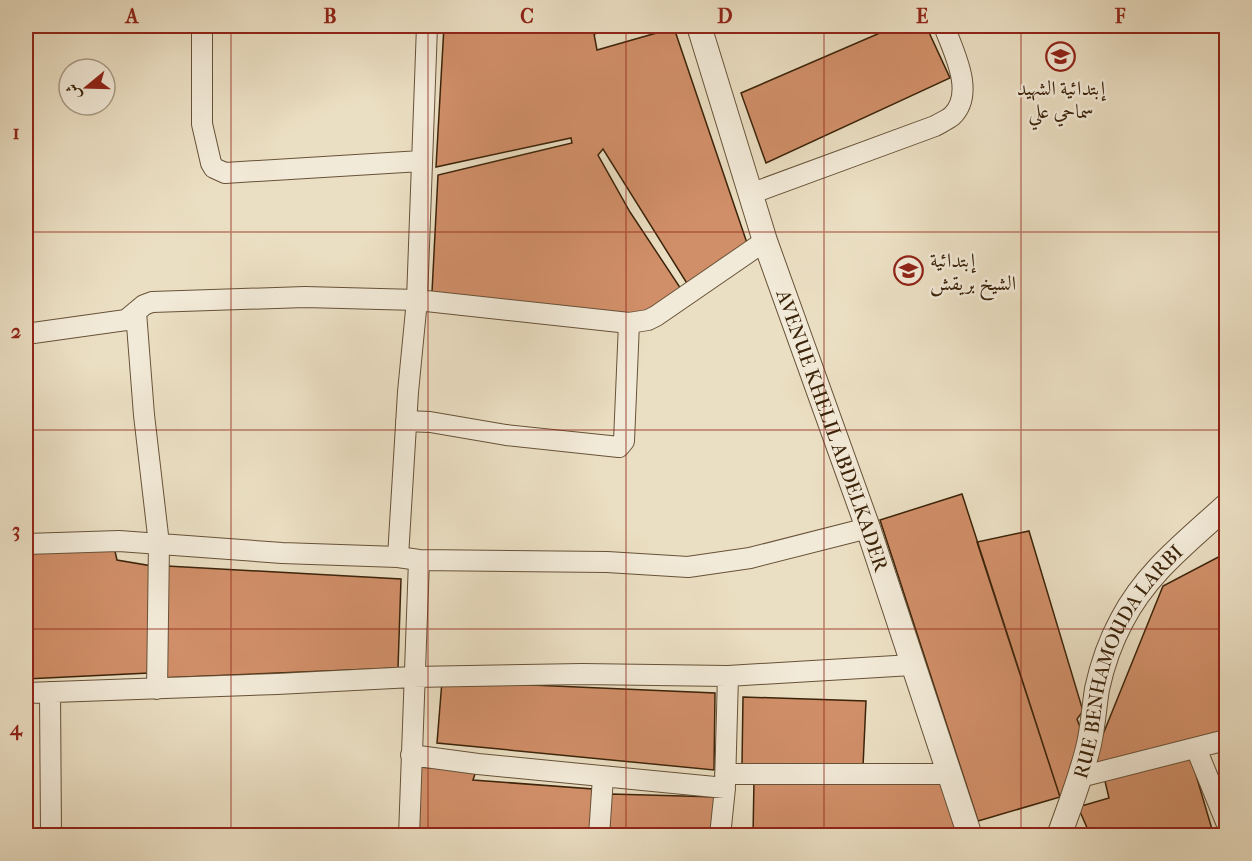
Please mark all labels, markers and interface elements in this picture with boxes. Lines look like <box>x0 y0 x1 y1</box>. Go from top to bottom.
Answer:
text: A <box>124 5 140 28</box>
text: B <box>323 5 337 28</box>
text: C <box>520 5 534 28</box>
text: D <box>717 5 733 28</box>
text: E <box>916 5 928 28</box>
text: F <box>1114 5 1126 28</box>
school or university icon: إبتدائية الشهيد سماحي علي <box>1045 41 1077 73</box>
north arrow <box>57 57 117 117</box>
place label: إبتدائية الشهيد سماحي علي <box>1017 77 1107 131</box>
text: ش <box>62 81 85 102</box>
text: 1 <box>12 121 20 144</box>
place label: إبتدائية الشيخ بريقش <box>930 249 1016 301</box>
school or university icon: إبتدائية الشيخ بريقش <box>893 255 925 287</box>
street label: AVENUE KHELIL ABDELKADER <box>772 285 893 576</box>
text: 2 <box>11 320 21 343</box>
text: 3 <box>12 519 20 542</box>
street label: RUE BENHAMOUDA LARBI <box>1069 540 1187 781</box>
text: 4 <box>9 717 23 741</box>

